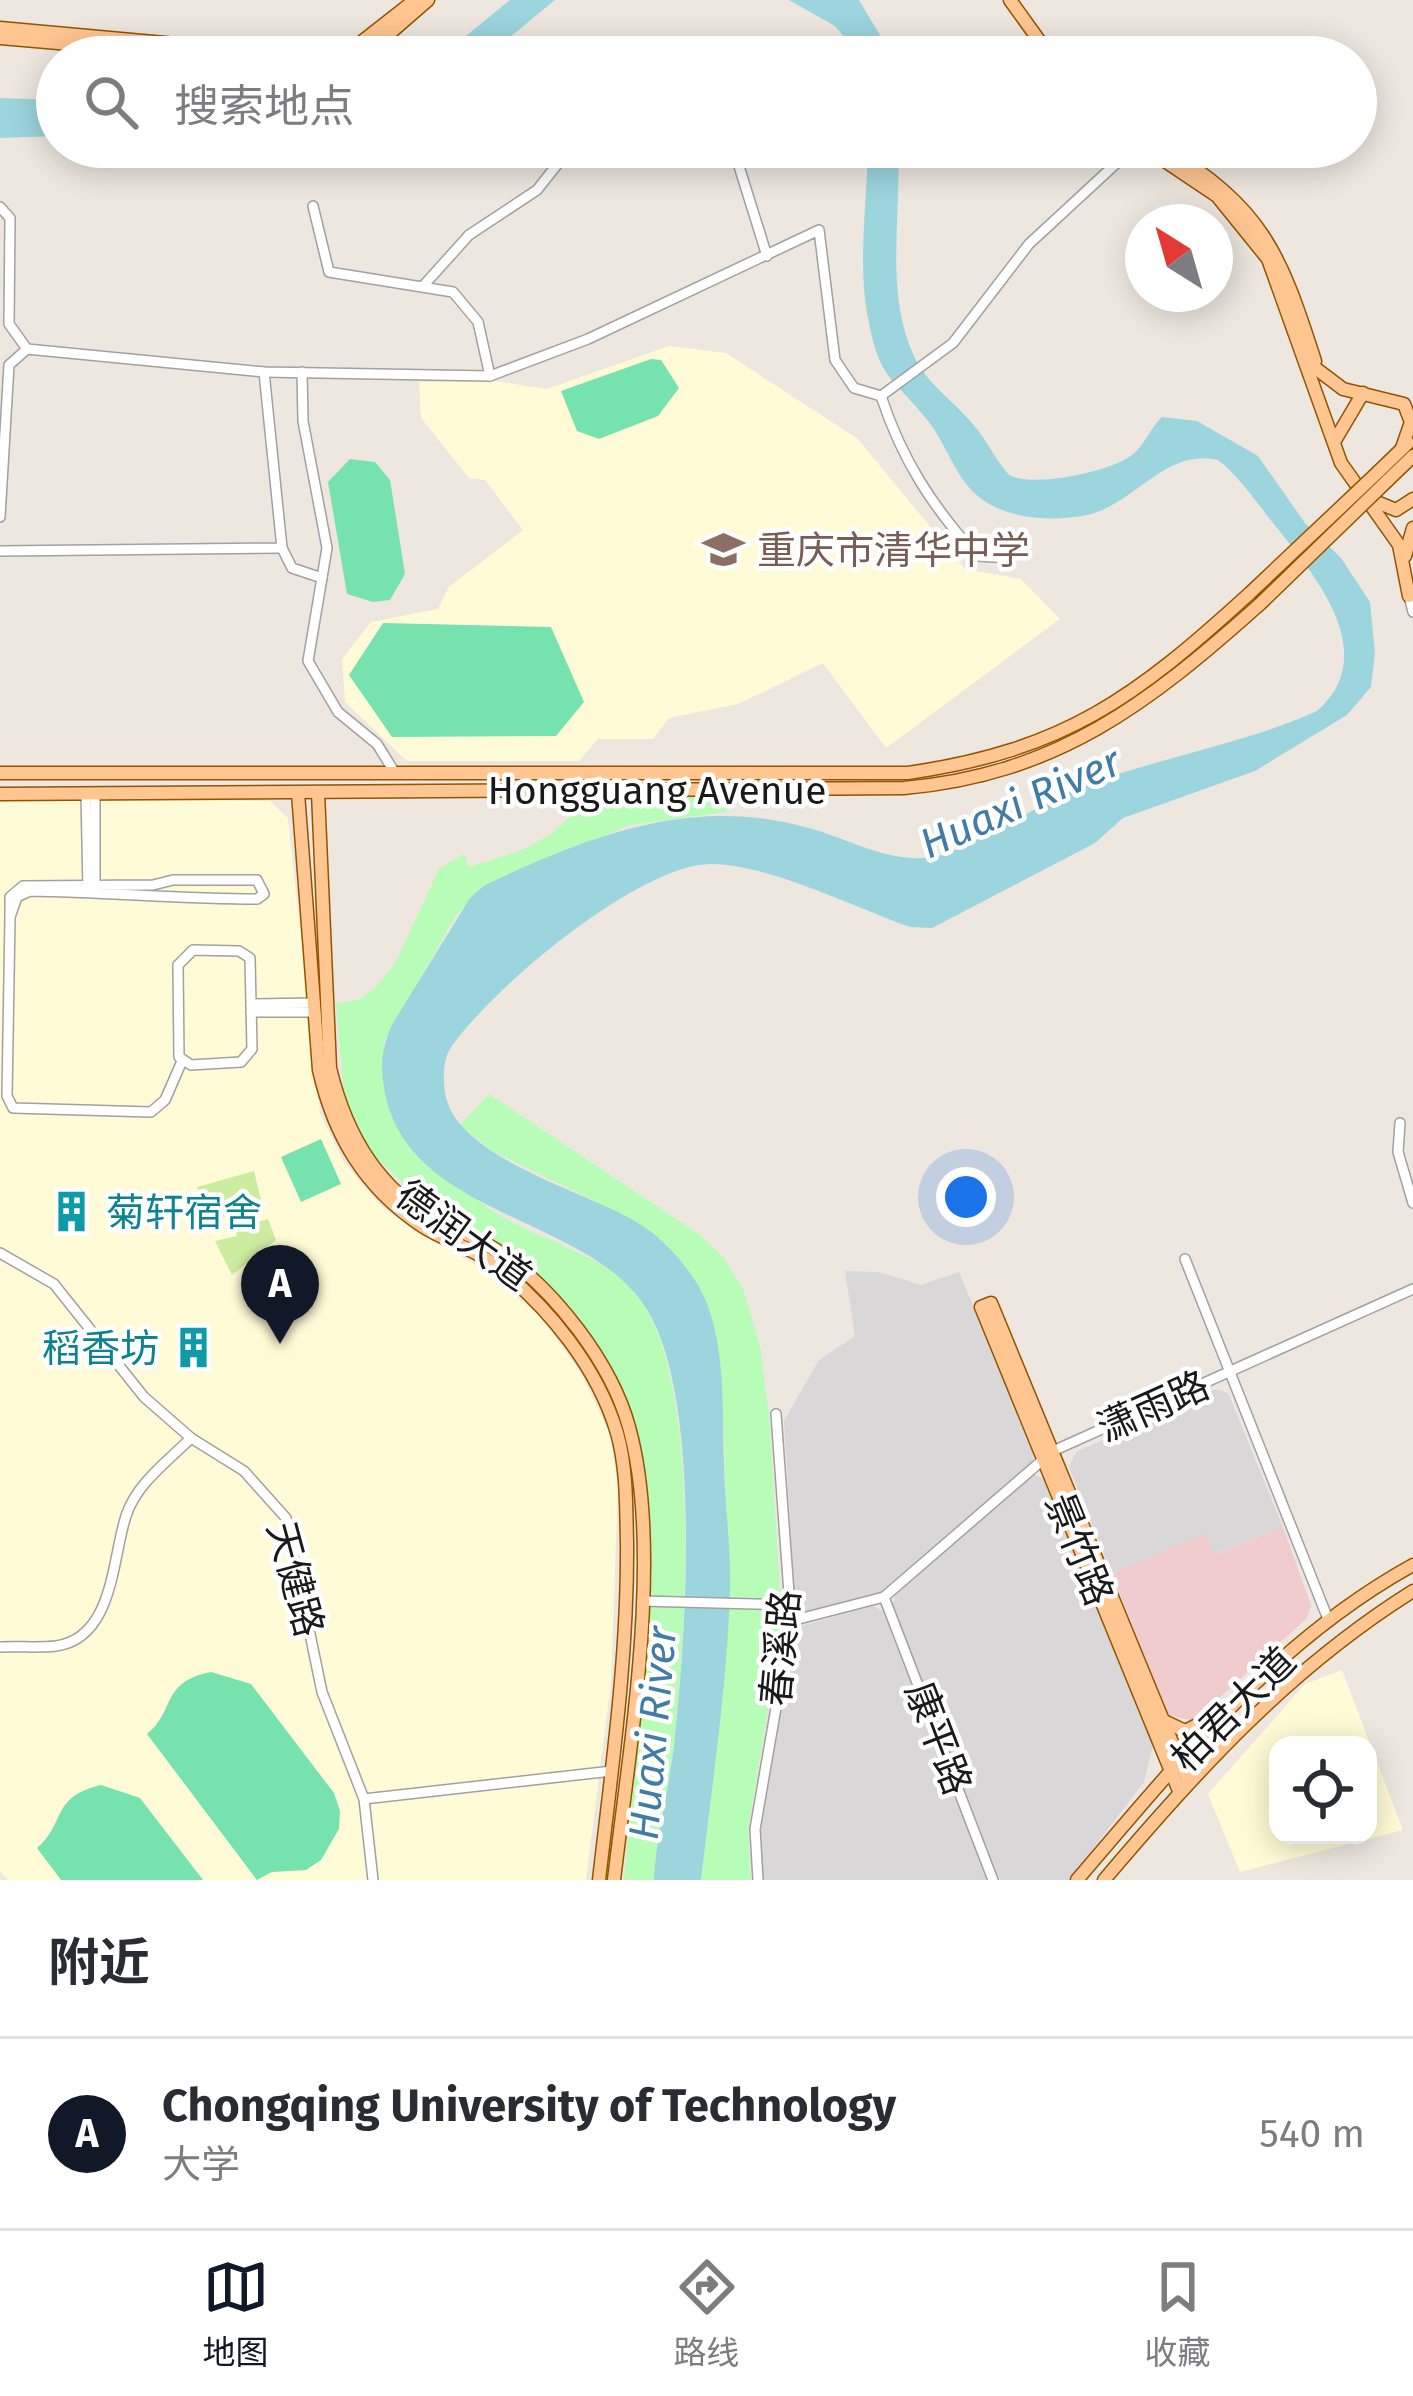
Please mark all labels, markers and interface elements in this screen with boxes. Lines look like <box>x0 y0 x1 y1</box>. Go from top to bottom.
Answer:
search box <box>36 36 1377 168</box>
icon: search <box>78 69 144 135</box>
text: 搜索地点 <box>174 80 354 134</box>
north arrow <box>1125 204 1233 312</box>
school or university icon: 重庆市清华中学 <box>700 527 746 573</box>
place label: 重庆市清华中学 <box>757 528 1030 574</box>
water label: Huaxi River <box>912 736 1130 869</box>
street label: Hongguang Avenue <box>487 768 827 814</box>
your location <box>936 1167 996 1227</box>
street label: 德润大道 <box>387 1171 540 1300</box>
building icon: 菊轩宿舍 <box>49 1189 95 1235</box>
place label: 菊轩宿舍 <box>106 1190 262 1236</box>
pin: A <box>241 1245 319 1344</box>
building icon: 稻香坊 <box>170 1325 216 1371</box>
place label: 稻香坊 <box>42 1326 159 1372</box>
street label: 潇雨路 <box>1091 1362 1216 1452</box>
street label: 景竹路 <box>1036 1487 1122 1612</box>
street label: 天健路 <box>258 1517 332 1642</box>
street label: 春溪路 <box>753 1588 809 1708</box>
water label: Huaxi River <box>619 1622 687 1842</box>
street label: 柏君大道 <box>1162 1638 1305 1781</box>
street label: 康平路 <box>896 1675 981 1801</box>
map controls <box>1269 1736 1377 1844</box>
button: locate <box>1269 1736 1377 1844</box>
text: 附近 <box>48 1932 150 1994</box>
text: Chongqing University of Technology <box>162 2079 896 2133</box>
text: A <box>75 2111 99 2157</box>
text: 540 m <box>1259 2111 1365 2157</box>
text: 大学 <box>162 2142 240 2188</box>
tab: 地图 <box>203 2254 269 2374</box>
tab: 路线 <box>674 2254 740 2374</box>
tab: 收藏 <box>1145 2254 1211 2374</box>

